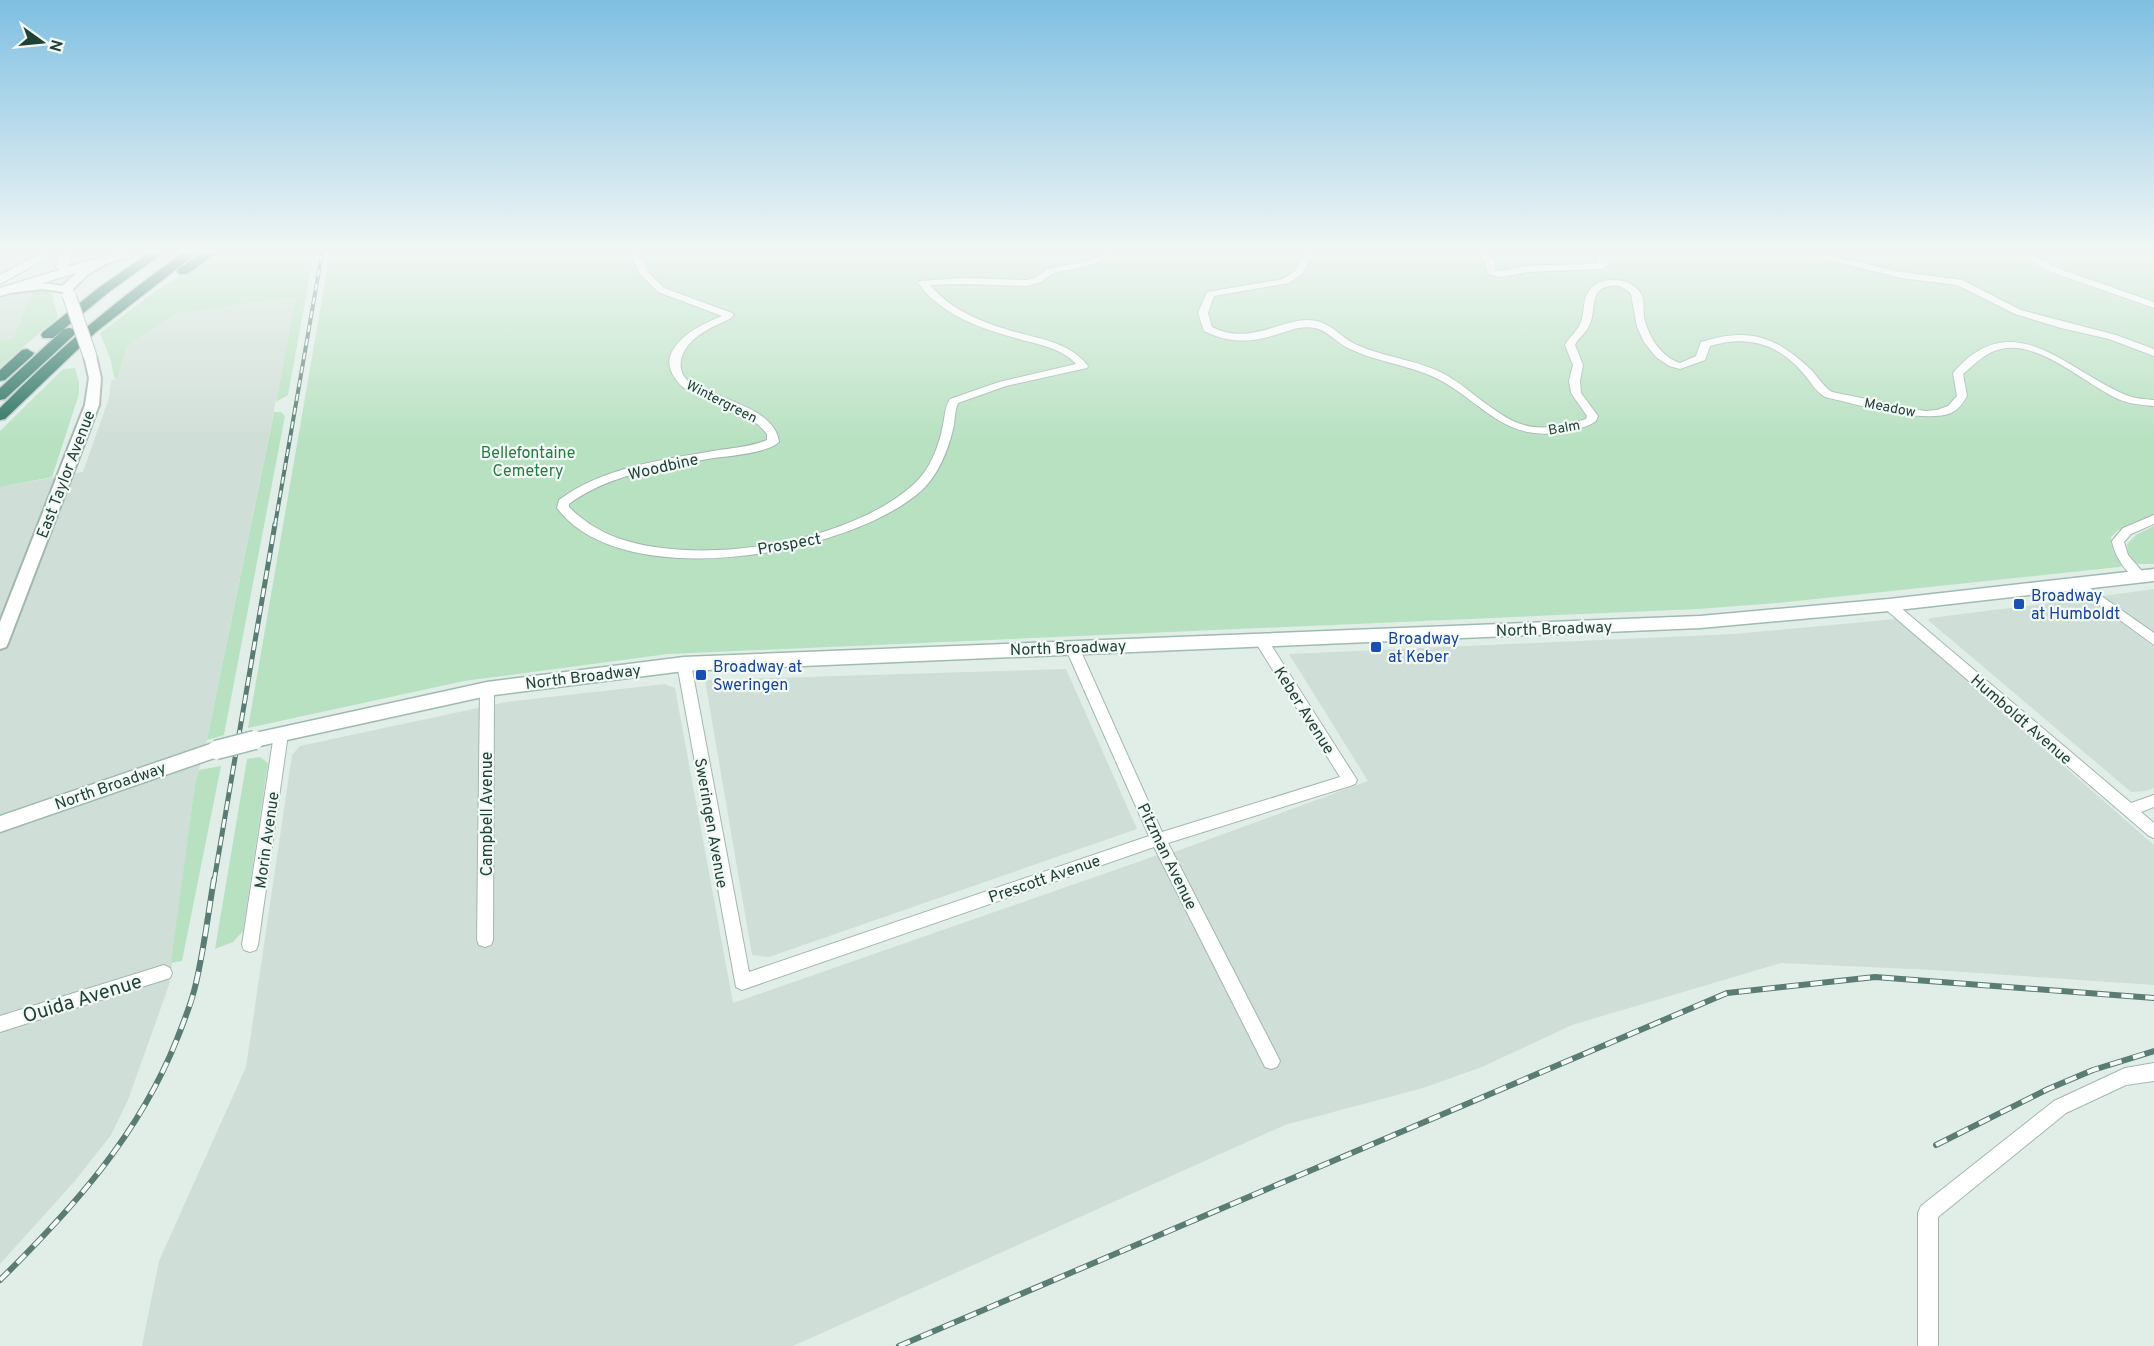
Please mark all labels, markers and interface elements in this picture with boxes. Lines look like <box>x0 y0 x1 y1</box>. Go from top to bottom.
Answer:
north arrow <box>12 12 72 72</box>
text: N <box>43 37 66 54</box>
street label: Wintergreen <box>683 377 760 427</box>
street label: Meadow <box>1863 395 1917 422</box>
street label: East Taylor Avenue <box>33 408 100 542</box>
street label: Balm <box>1547 417 1582 440</box>
park label: Bellefontaine Cemetery <box>481 444 575 482</box>
street label: Woodbine <box>626 450 700 486</box>
street label: Prospect <box>756 530 823 560</box>
place label: Broadway at Humboldt <box>2031 587 2120 625</box>
marker: Broadway at Humboldt <box>2012 597 2026 611</box>
street label: North Broadway <box>1496 618 1613 642</box>
place label: Broadway at Keber <box>1388 630 1459 668</box>
street label: North Broadway <box>1010 637 1127 661</box>
marker: Broadway at Keber <box>1369 640 1383 654</box>
place label: Broadway at Sweringen <box>713 658 802 696</box>
street label: North Broadway <box>524 661 642 695</box>
street label: Keber Avenue <box>1268 664 1338 759</box>
marker: Broadway at Sweringen <box>694 668 708 682</box>
street label: Humboldt Avenue <box>1966 671 2076 770</box>
street label: Campbell Avenue <box>478 752 498 876</box>
street label: Sweringen Avenue <box>689 757 731 890</box>
street label: North Broadway <box>52 758 169 815</box>
street label: Morin Avenue <box>251 791 285 890</box>
street label: Pitzman Avenue <box>1132 800 1201 913</box>
street label: Prescott Avenue <box>986 851 1103 908</box>
street label: Ouida Avenue <box>20 969 145 1030</box>

